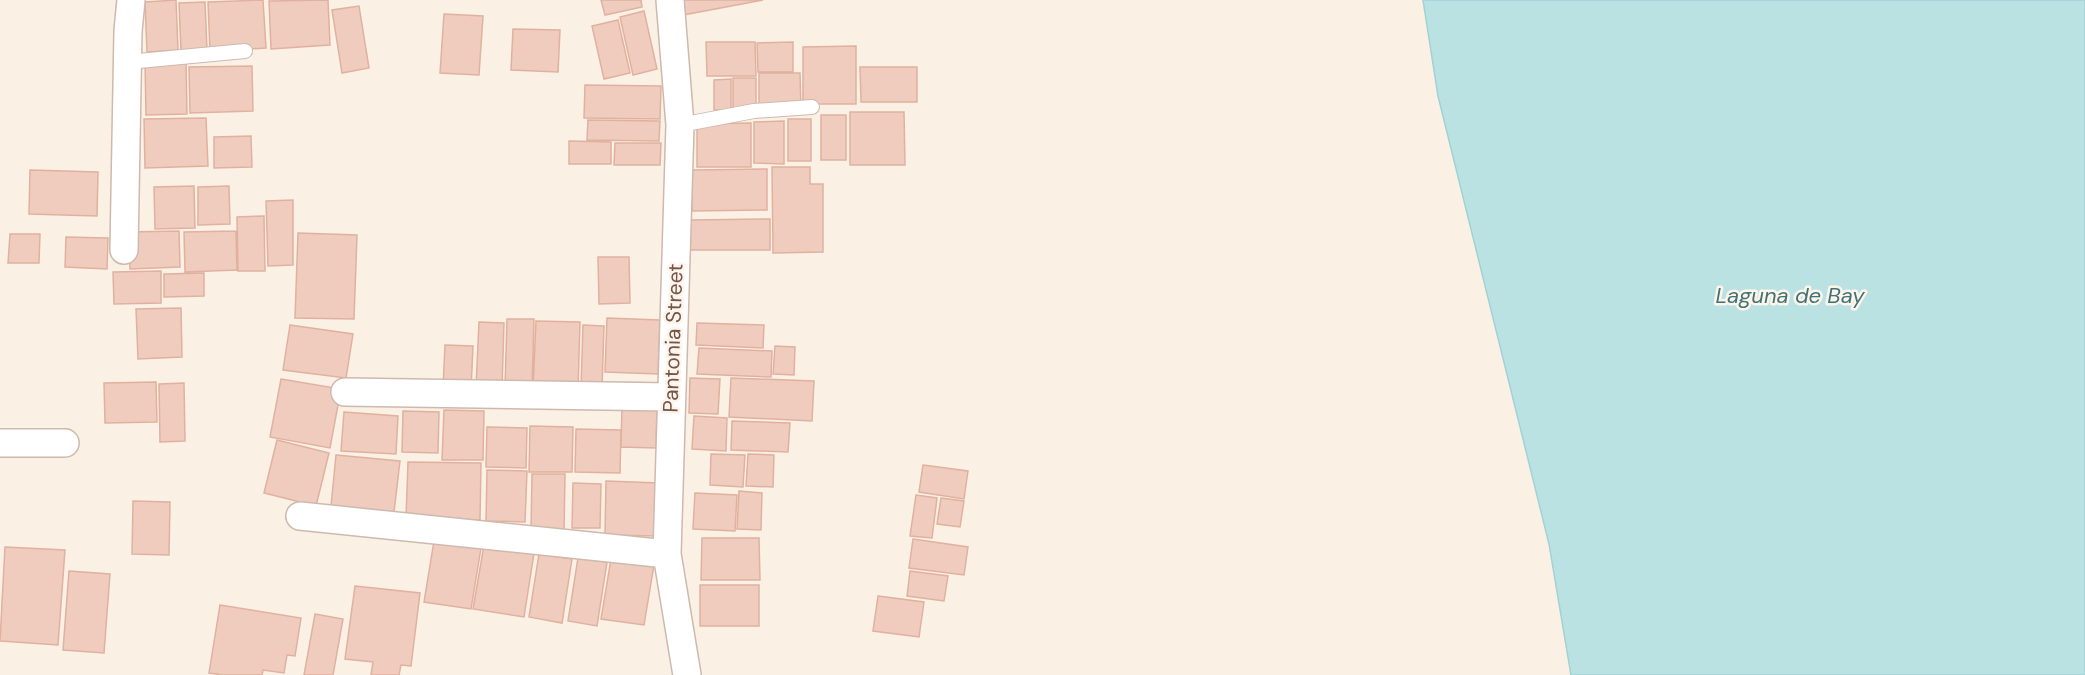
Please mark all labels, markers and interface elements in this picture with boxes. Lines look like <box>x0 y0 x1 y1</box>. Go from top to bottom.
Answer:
street label: Pantonia Street <box>656 263 690 413</box>
water label: Laguna de Bay <box>1715 281 1865 310</box>

